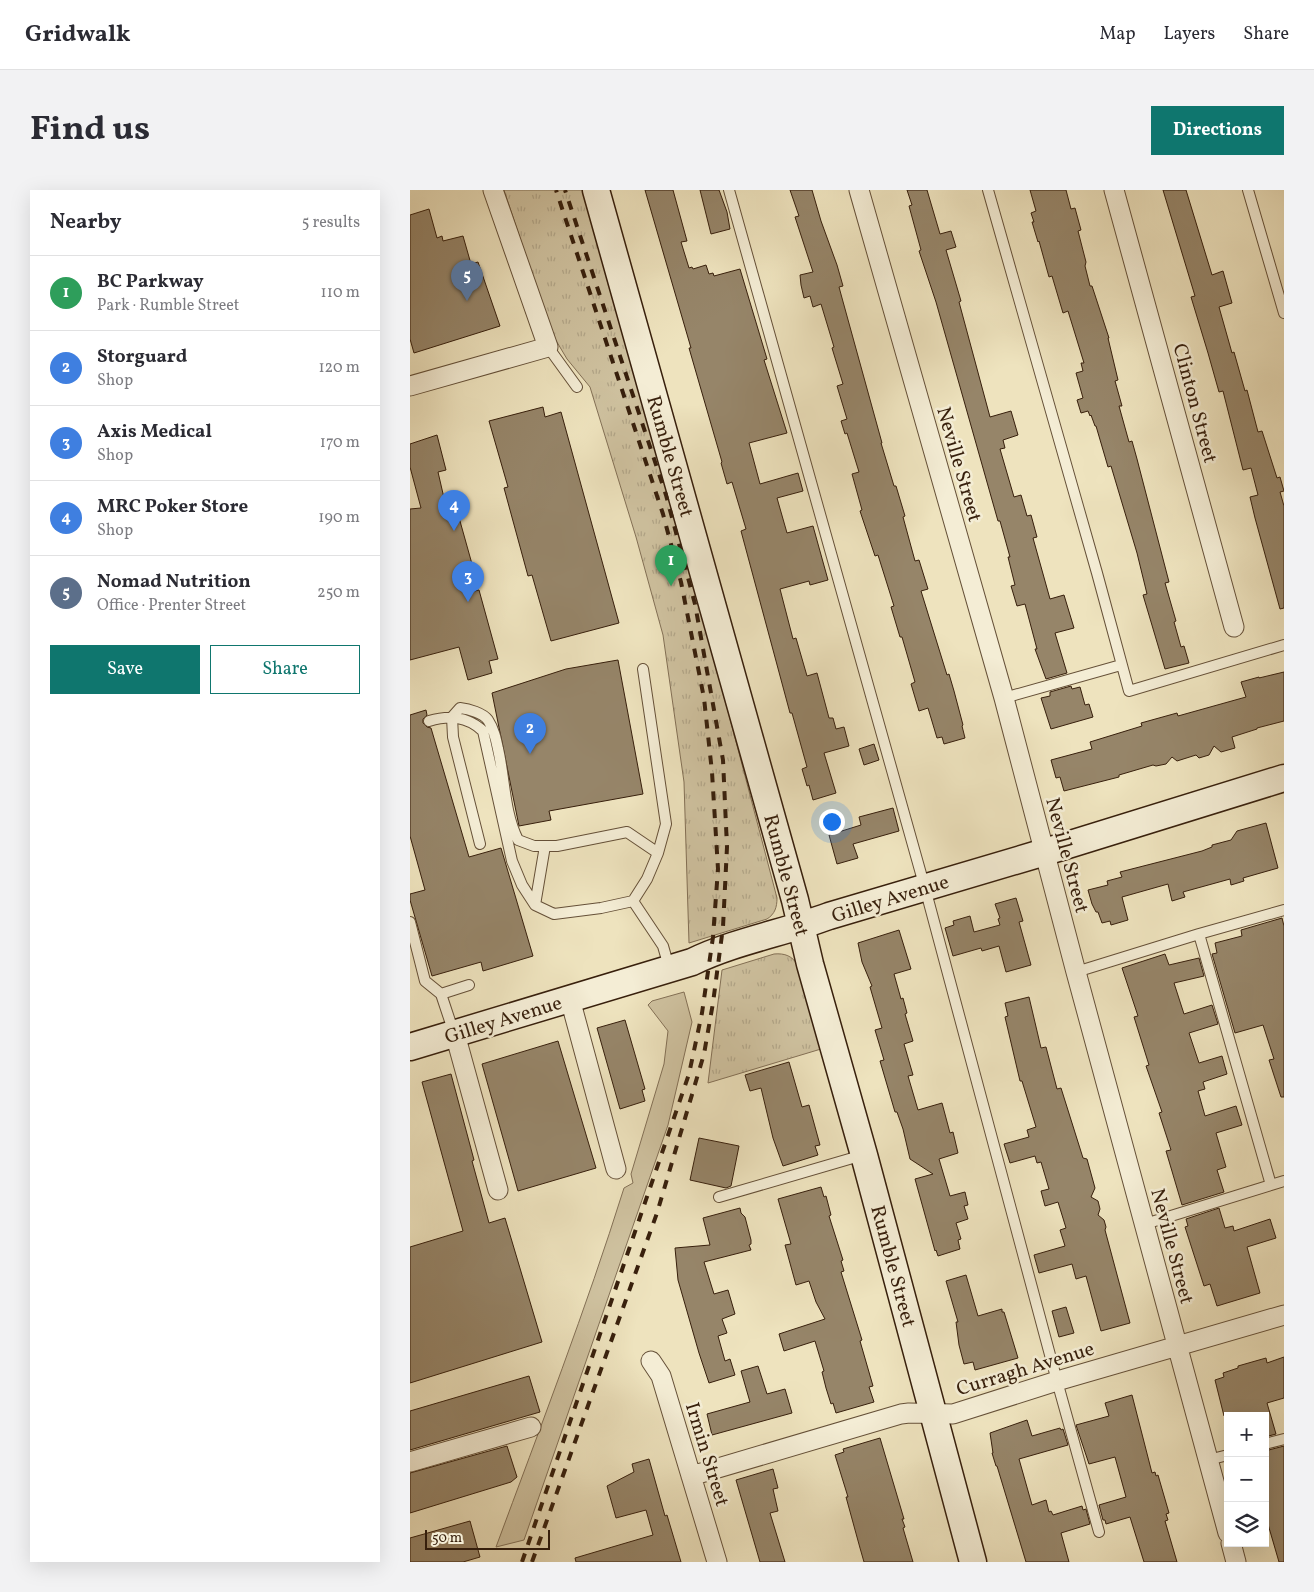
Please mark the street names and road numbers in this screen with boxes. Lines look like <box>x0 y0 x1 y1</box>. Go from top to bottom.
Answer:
street label: Clinton Street <box>1165 341 1223 466</box>
street label: Rumble Street <box>638 392 700 521</box>
street label: Neville Street <box>928 404 988 525</box>
street label: Neville Street <box>1037 795 1095 916</box>
street label: Rumble Street <box>755 811 815 940</box>
street label: Gilley Avenue <box>828 869 953 931</box>
street label: Gilley Avenue <box>441 990 566 1052</box>
street label: Neville Street <box>1142 1186 1200 1307</box>
street label: Rumble Street <box>862 1202 922 1331</box>
street label: Curragh Avenue <box>953 1336 1098 1404</box>
street label: Irmin Street <box>677 1399 735 1510</box>

